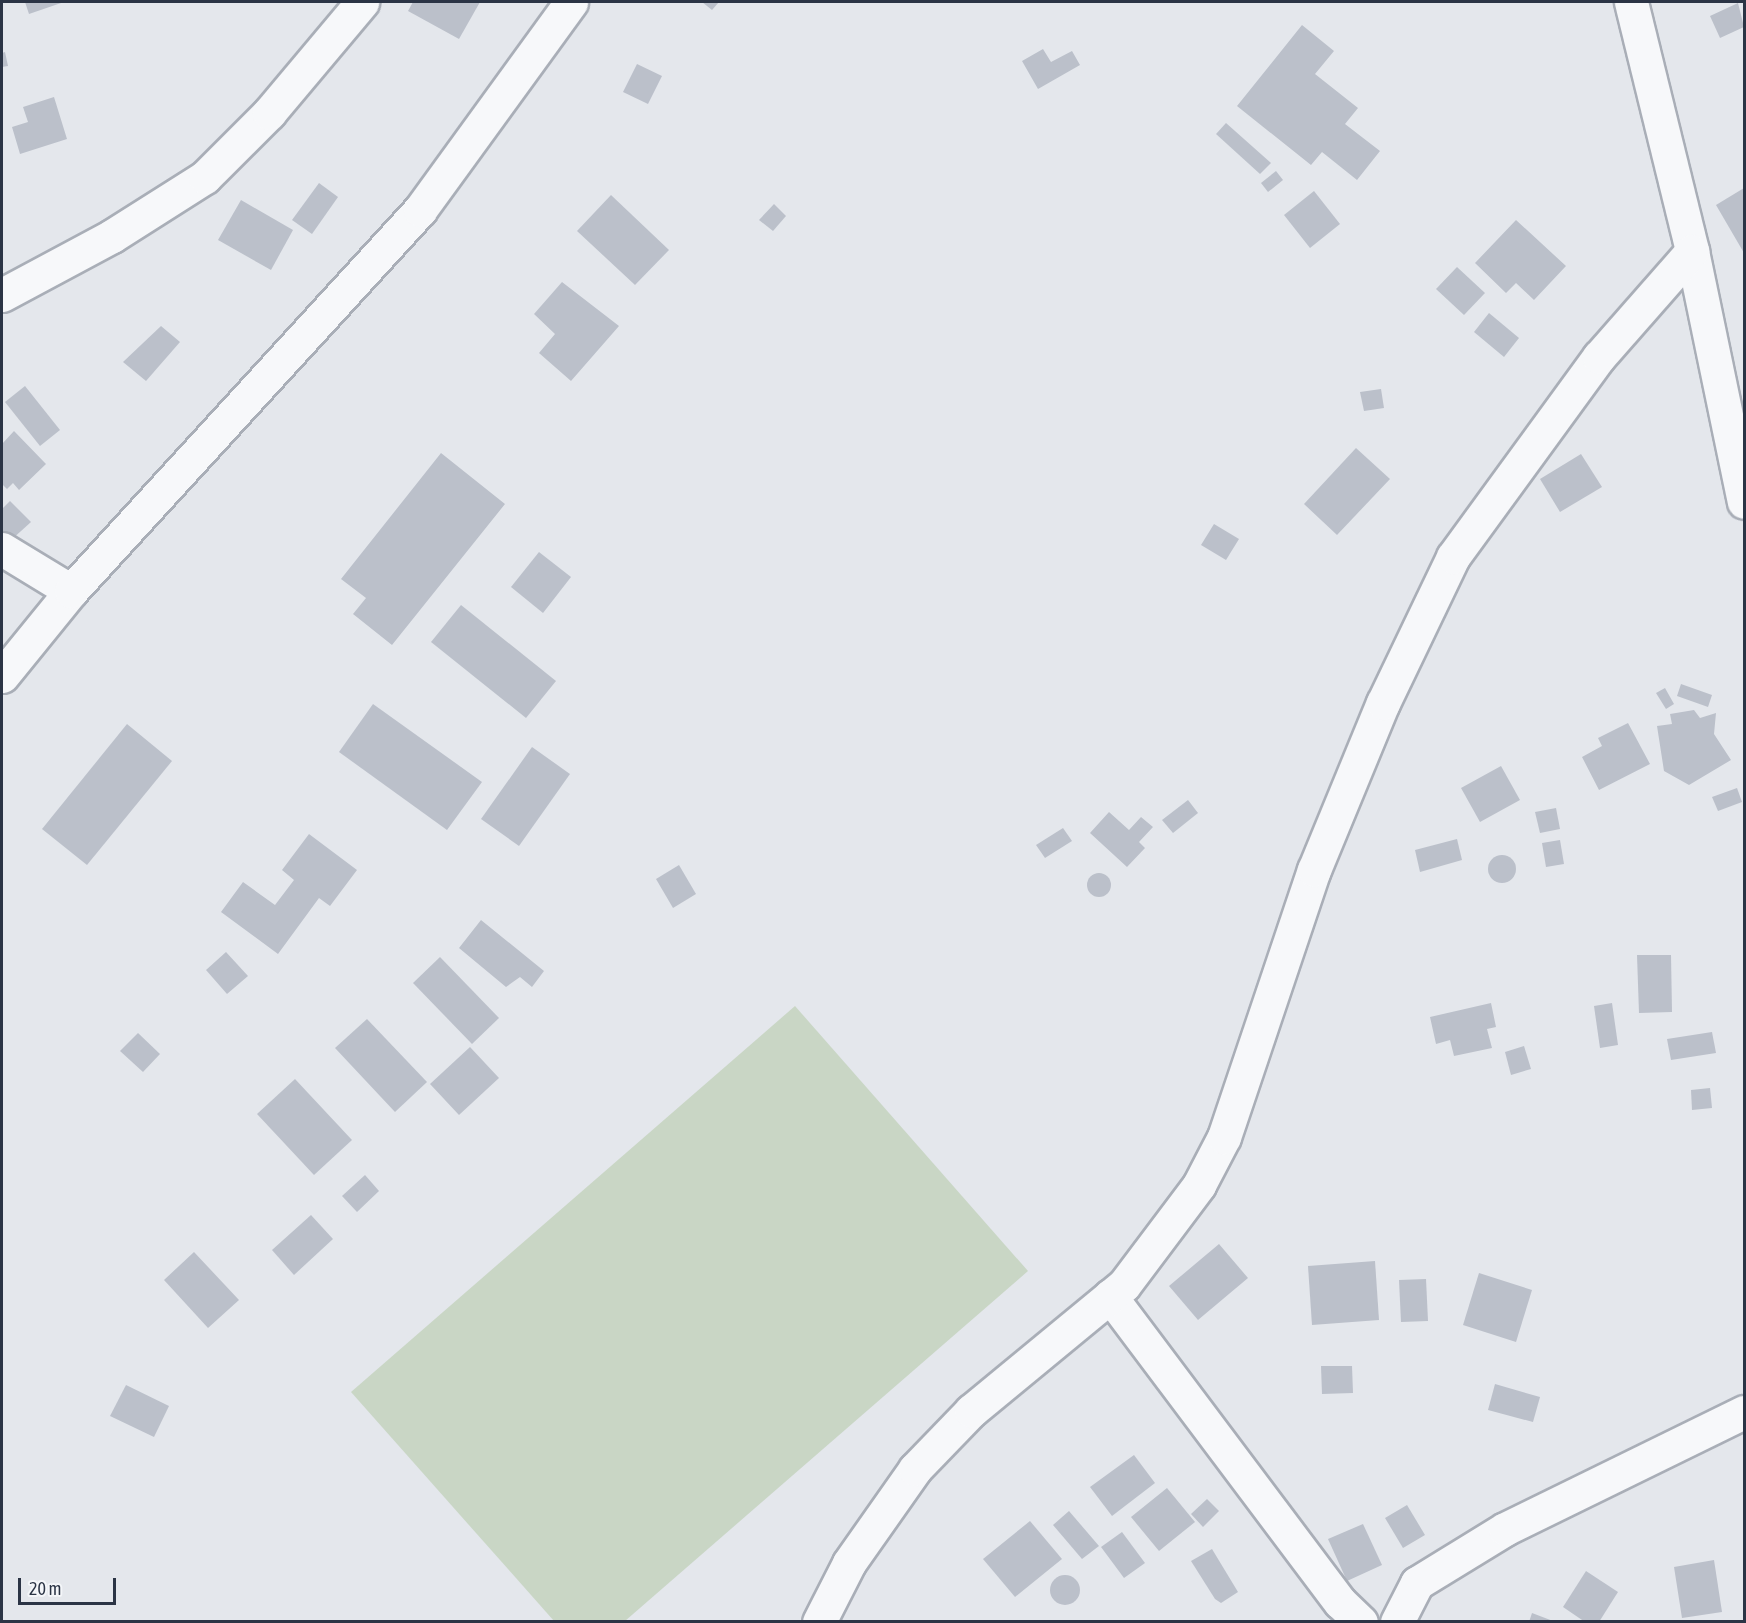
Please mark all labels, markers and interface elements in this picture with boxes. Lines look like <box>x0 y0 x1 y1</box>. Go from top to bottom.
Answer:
scale bar <box>21 1566 118 1604</box>
text: 20 m <box>29 1578 61 1599</box>

